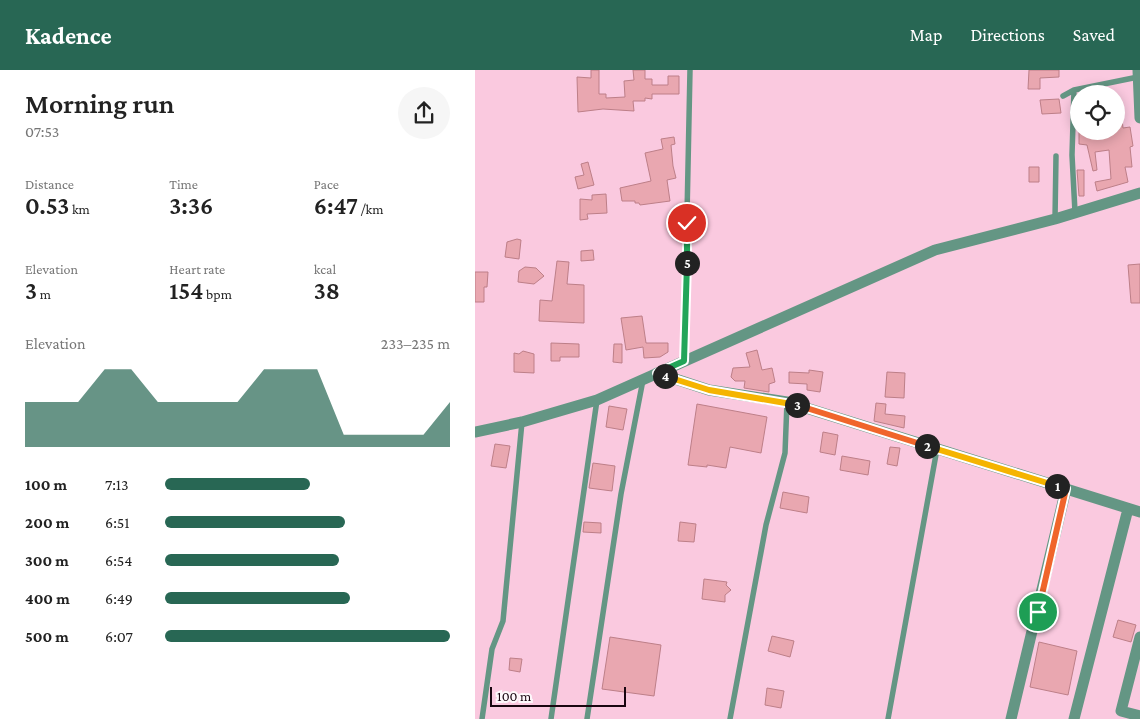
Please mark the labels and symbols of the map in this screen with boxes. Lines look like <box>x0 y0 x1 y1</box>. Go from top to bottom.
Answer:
pin <box>666 202 708 244</box>
pin: 5 <box>675 250 699 276</box>
pin: 4 <box>653 364 677 388</box>
pin: 3 <box>785 392 809 418</box>
pin: 2 <box>915 434 939 458</box>
pin: 1 <box>1045 474 1069 498</box>
pin <box>1017 591 1059 633</box>
scale bar <box>490 684 626 707</box>

